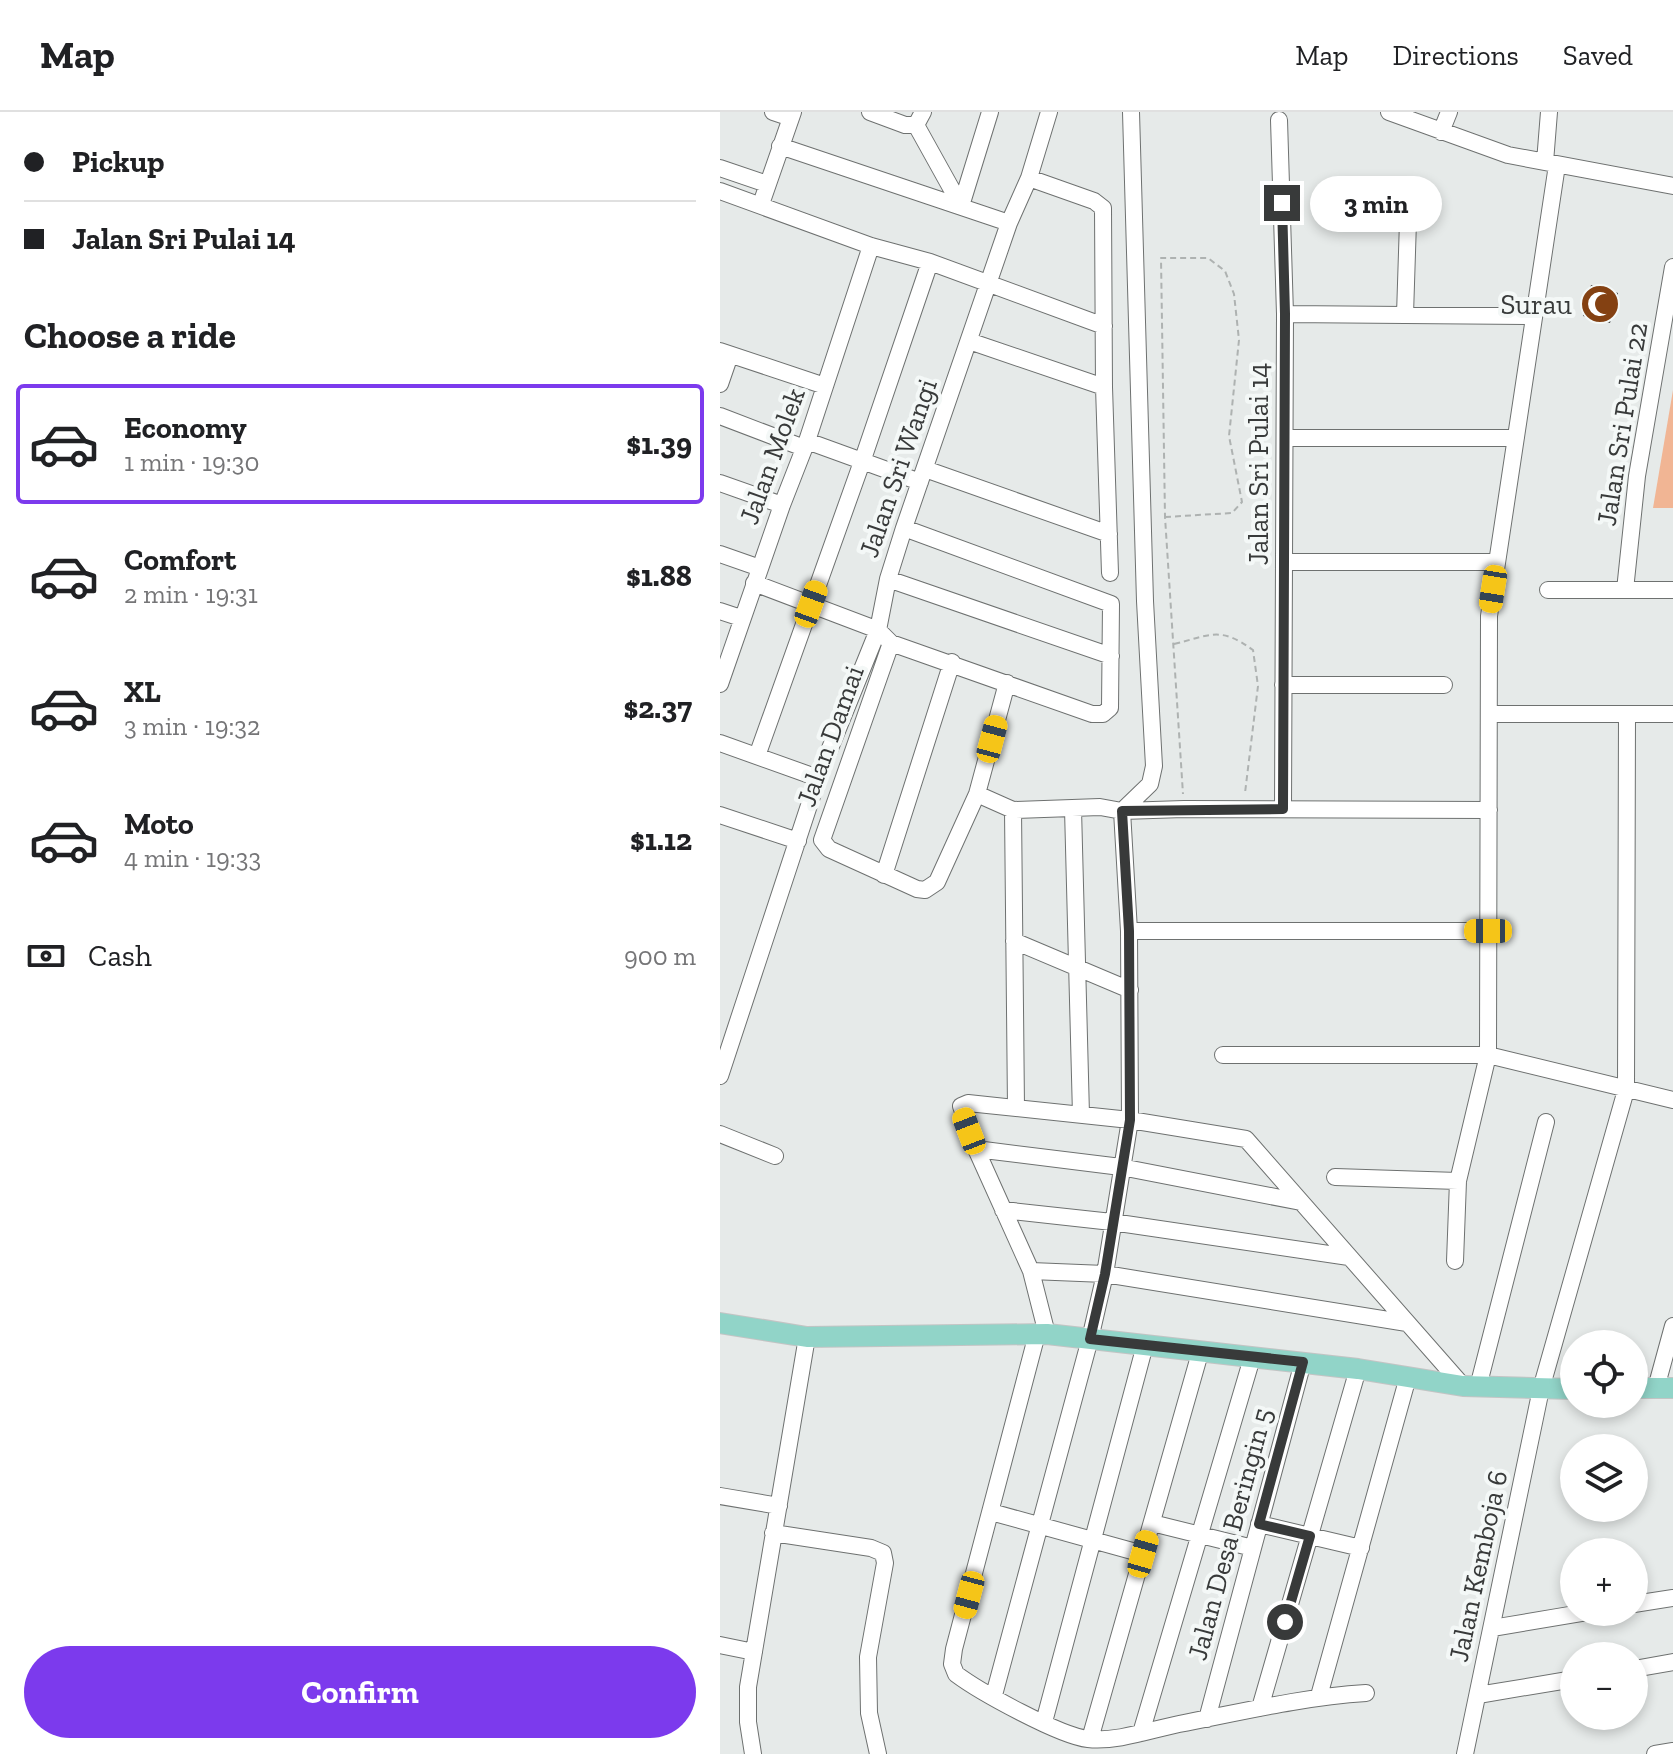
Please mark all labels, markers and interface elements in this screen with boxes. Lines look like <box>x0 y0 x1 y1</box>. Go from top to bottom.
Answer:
text: Map <box>40 32 115 78</box>
text: Map <box>1295 39 1348 72</box>
text: Directions <box>1392 39 1519 72</box>
text: Saved <box>1563 39 1633 72</box>
text: Pickup <box>72 144 164 180</box>
callout: 3 min <box>1310 175 1442 231</box>
route end <box>1264 185 1300 221</box>
text: 3 min <box>1344 188 1408 220</box>
text: Jalan Sri Pulai 14 <box>72 221 296 257</box>
mosque icon: Surau <box>1579 283 1621 325</box>
place label: Surau <box>1500 288 1572 321</box>
text: Choose a ride <box>24 314 236 357</box>
street label: Jalan Sri Pulai 22 <box>1590 320 1654 528</box>
street label: Jalan Sri Pulai 14 <box>1242 363 1275 565</box>
street label: Jalan Sri Wangi <box>852 374 944 562</box>
street label: Jalan Molek <box>732 383 812 529</box>
icon: car <box>28 408 100 480</box>
text: Economy <box>124 410 247 446</box>
text: $1.39 <box>626 426 692 462</box>
text: 1 min · 19:30 <box>124 446 259 478</box>
icon: car <box>28 540 100 612</box>
text: Comfort <box>124 542 236 578</box>
text: $1.88 <box>626 558 692 594</box>
car <box>1477 563 1509 615</box>
car <box>792 577 830 631</box>
text: 2 min · 19:31 <box>124 578 258 610</box>
street label: Jalan Damai <box>789 661 871 811</box>
icon: car <box>28 672 100 744</box>
text: XL <box>124 674 161 710</box>
text: $2.37 <box>623 690 692 726</box>
text: 3 min · 19:32 <box>124 710 260 742</box>
car <box>974 713 1010 765</box>
icon: car <box>28 804 100 876</box>
text: Moto <box>124 806 194 842</box>
text: $1.12 <box>630 822 692 858</box>
text: 4 min · 19:33 <box>124 842 261 874</box>
car <box>1464 919 1512 943</box>
icon: cash <box>24 934 68 978</box>
text: Cash <box>88 938 152 974</box>
text: 900 m <box>624 940 696 972</box>
car <box>949 1104 989 1158</box>
map controls <box>1560 1330 1648 1730</box>
button: locate <box>1560 1330 1648 1418</box>
street label: Jalan Desa Beringin 5 <box>1180 1404 1280 1664</box>
button: layers <box>1560 1434 1648 1522</box>
street label: Jalan Kemboja 6 <box>1442 1467 1514 1665</box>
car <box>1125 1528 1161 1580</box>
button: + <box>1560 1538 1648 1626</box>
car <box>951 1569 987 1621</box>
route start <box>1267 1604 1303 1640</box>
button: − <box>1560 1642 1648 1730</box>
button: Confirm <box>24 1646 696 1738</box>

